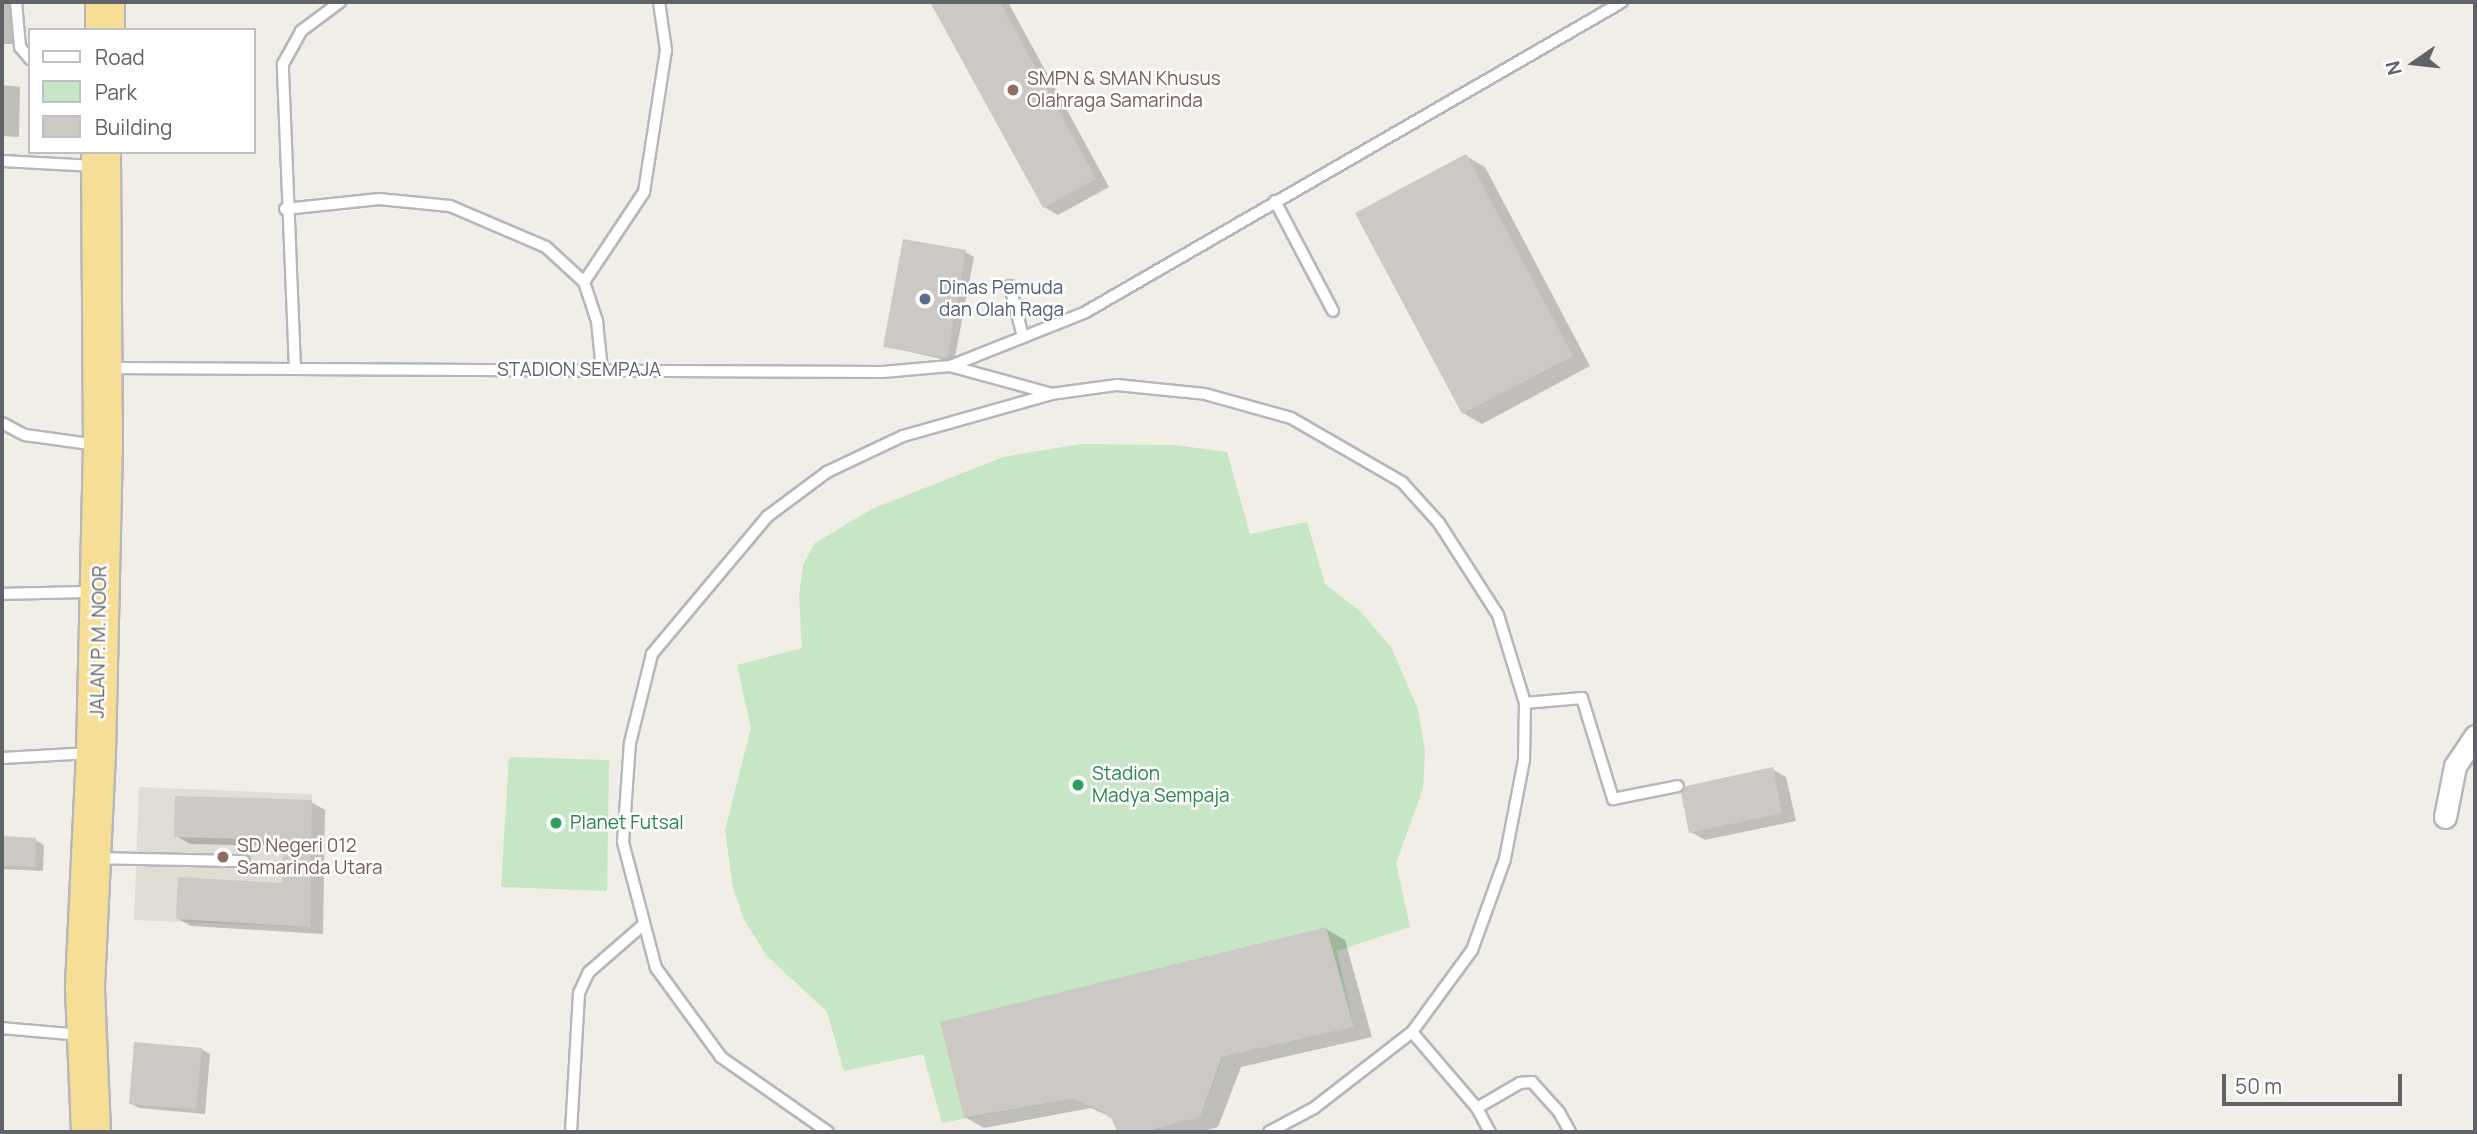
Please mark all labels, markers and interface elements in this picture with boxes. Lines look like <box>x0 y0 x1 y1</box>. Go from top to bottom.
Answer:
legend <box>28 28 256 154</box>
north arrow <box>2379 28 2449 98</box>
text: Road <box>95 43 145 71</box>
text: N <box>2379 58 2408 78</box>
place label: SMPN & SMAN Khusus Olahraga Samarinda <box>1027 68 1221 112</box>
text: Park <box>95 78 137 106</box>
marker: SMPN & SMAN Khusus Olahraga Samarinda <box>1005 82 1021 98</box>
text: Building <box>95 113 172 141</box>
place label: Dinas Pemuda dan Olah Raga <box>939 277 1064 321</box>
marker: Dinas Pemuda dan Olah Raga <box>917 291 933 307</box>
street label: STADION SEMPAJA <box>497 359 661 381</box>
street label: JALAN P. M. NOOR <box>86 565 112 719</box>
place label: Stadion Madya Sempaja <box>1092 763 1230 807</box>
marker: Stadion Madya Sempaja <box>1070 777 1086 793</box>
place label: Planet Futsal <box>570 812 684 834</box>
marker: Planet Futsal <box>548 815 564 831</box>
place label: SD Negeri 012 Samarinda Utara <box>237 835 383 879</box>
marker: SD Negeri 012 Samarinda Utara <box>215 849 231 865</box>
scale bar <box>2225 1060 2405 1104</box>
text: 50 m <box>2235 1072 2282 1100</box>

